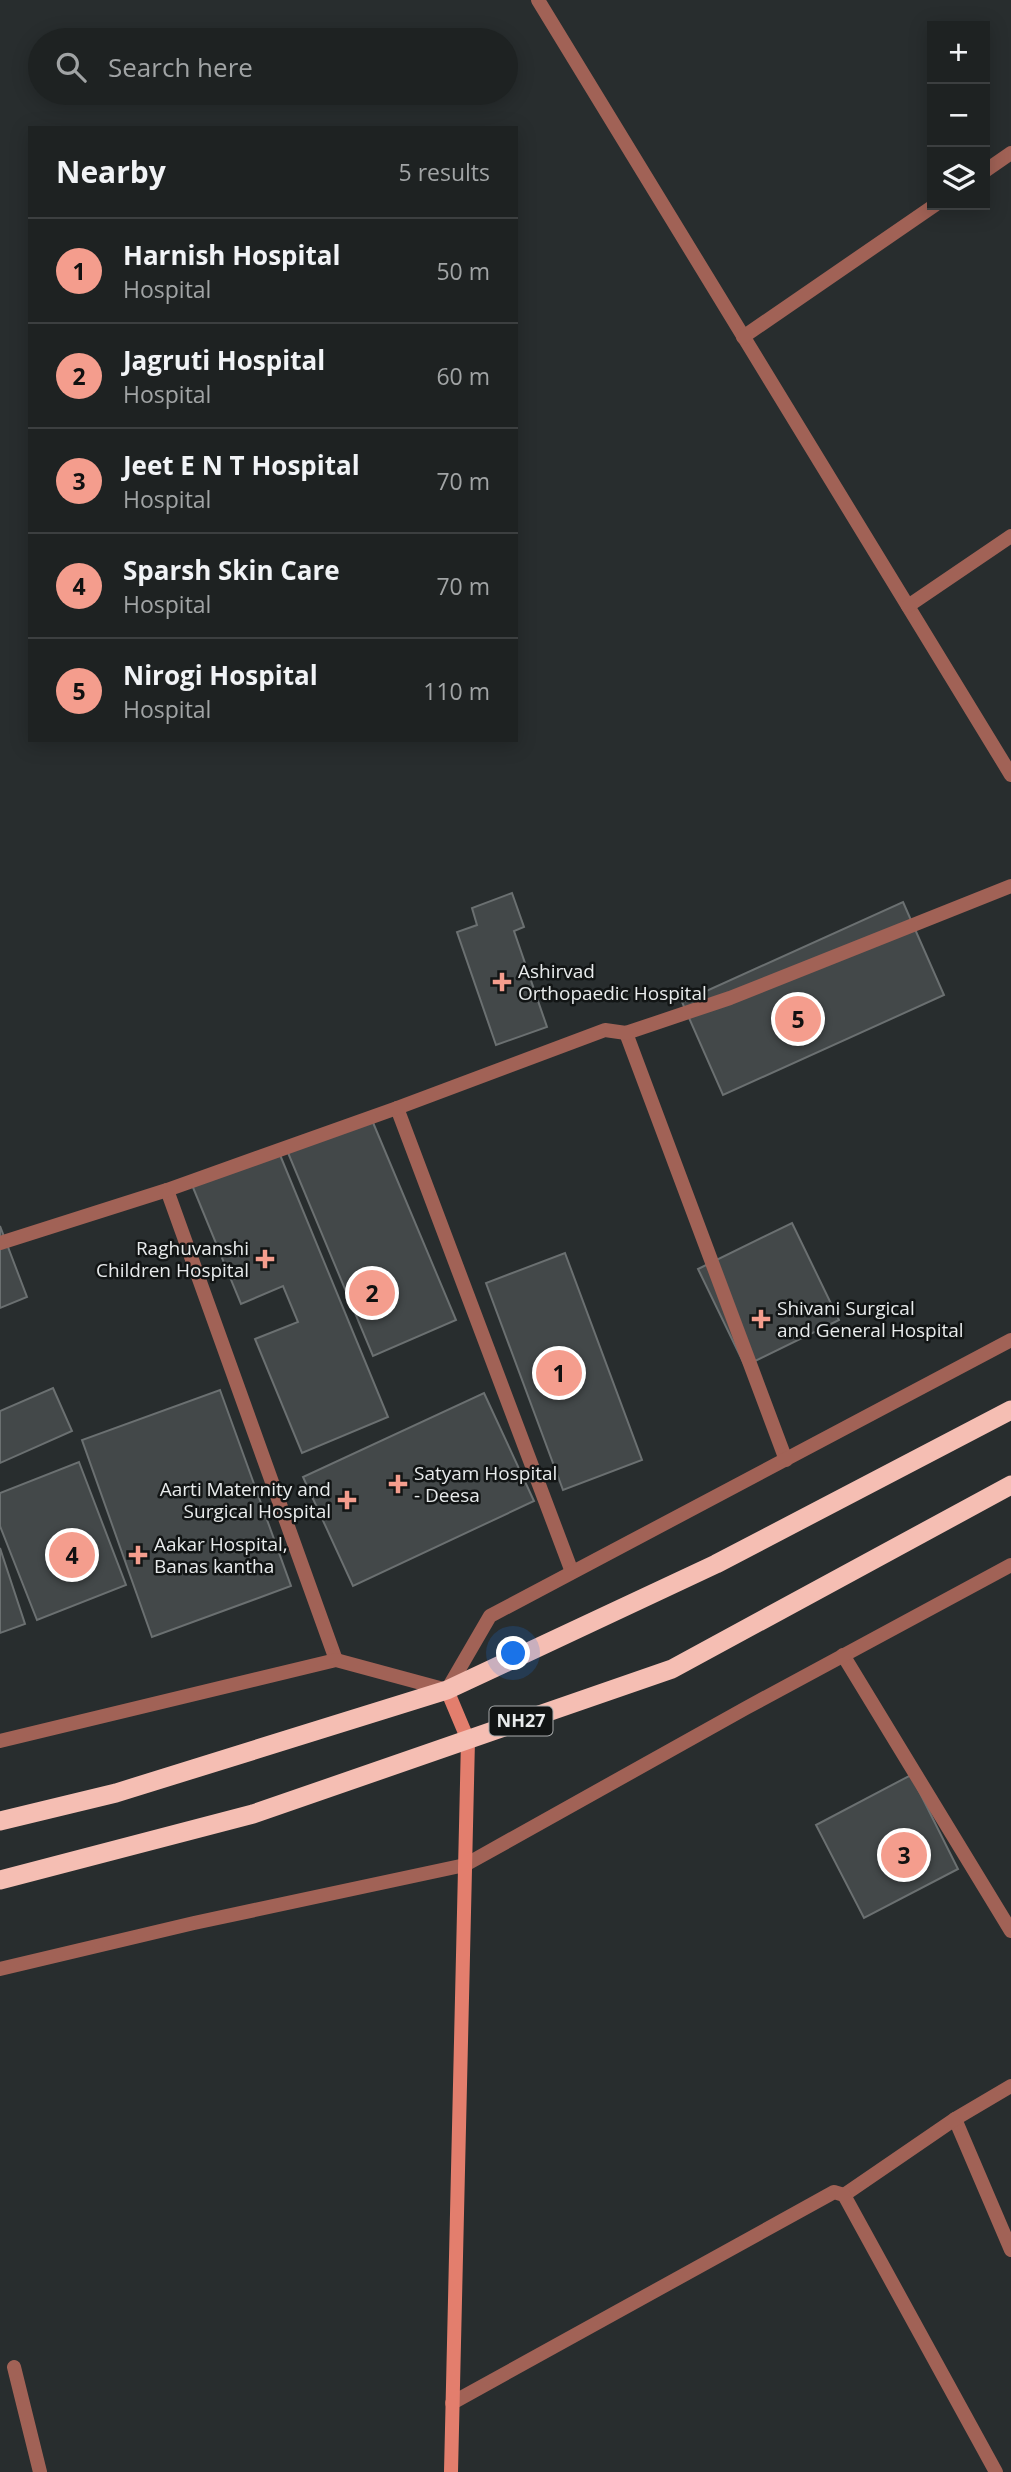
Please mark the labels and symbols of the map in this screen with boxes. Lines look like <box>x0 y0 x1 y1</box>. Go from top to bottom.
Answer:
place label: Ashirvad Orthopaedic Hospital <box>518 958 707 1006</box>
marker: Ashirvad Orthopaedic Hospital <box>492 972 512 992</box>
pin: 5 <box>775 993 821 1045</box>
place label: Raghuvanshi Children Hospital <box>96 1235 249 1283</box>
marker: Raghuvanshi Children Hospital <box>255 1249 275 1269</box>
pin: 2 <box>349 1267 395 1319</box>
place label: Shivani Surgical and General Hospital <box>777 1295 964 1343</box>
marker: Shivani Surgical and General Hospital <box>751 1309 771 1329</box>
pin: 1 <box>536 1347 582 1399</box>
place label: Satyam Hospital - Deesa <box>414 1460 557 1508</box>
marker: Satyam Hospital - Deesa <box>388 1474 408 1494</box>
place label: Aarti Maternity and Surgical Hospital <box>160 1476 331 1524</box>
marker: Aarti Maternity and Surgical Hospital <box>337 1490 357 1510</box>
pin: 4 <box>49 1529 95 1581</box>
place label: Aakar Hospital, Banas kantha <box>154 1531 288 1579</box>
marker: Aakar Hospital, Banas kantha <box>128 1545 148 1565</box>
your location <box>496 1636 530 1670</box>
road number: NH27 <box>490 1706 552 1736</box>
pin: 3 <box>881 1829 927 1881</box>

